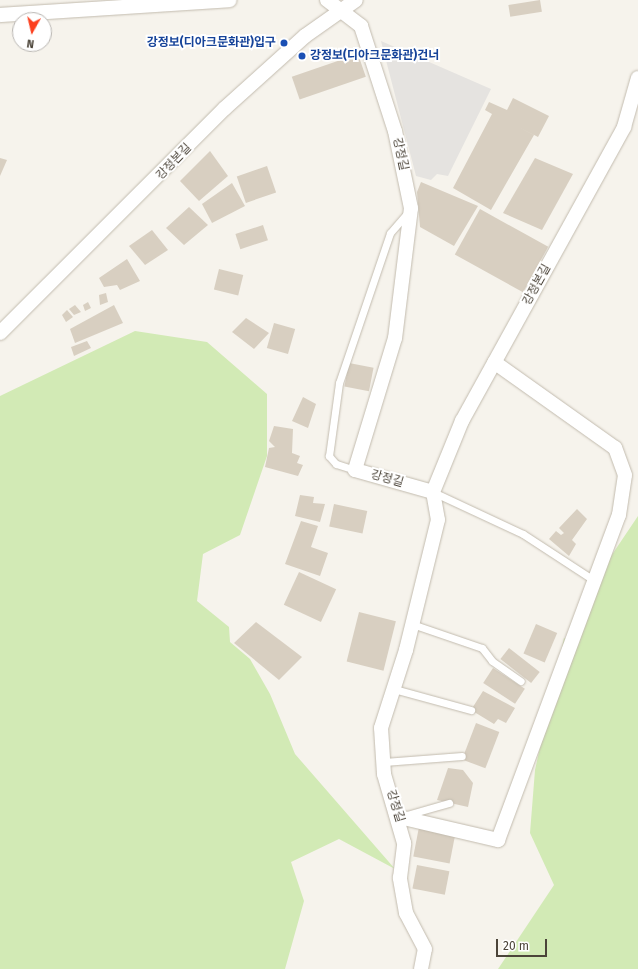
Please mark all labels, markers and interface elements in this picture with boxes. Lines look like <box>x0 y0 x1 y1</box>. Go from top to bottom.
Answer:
north arrow <box>12 12 52 52</box>
text: N <box>26 36 35 50</box>
place label: 강정보(디아크문화관)입구 <box>147 36 276 50</box>
marker: 강정보(디아크문화관)입구 <box>279 38 289 48</box>
place label: 강정보(디아크문화관)건너 <box>310 49 439 63</box>
marker: 강정보(디아크문화관)건너 <box>297 51 307 61</box>
street label: 강정길 <box>390 136 410 172</box>
street label: 강정본길 <box>153 141 195 183</box>
street label: 강정본길 <box>520 262 554 308</box>
street label: 강정길 <box>369 468 405 490</box>
street label: 강정길 <box>383 788 407 824</box>
scale bar <box>498 931 549 957</box>
text: 20 m <box>503 939 529 953</box>

